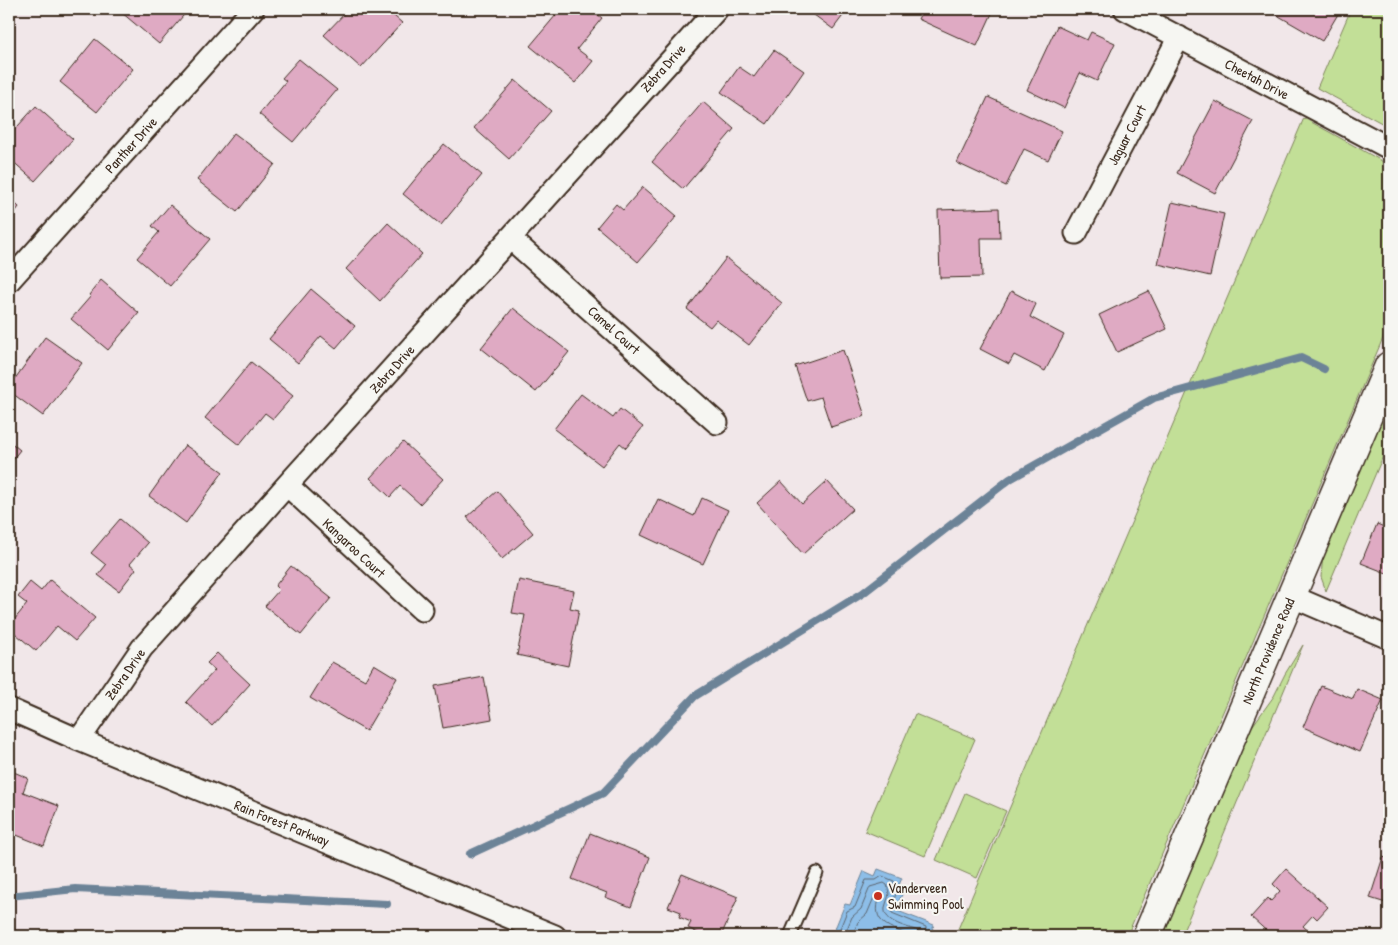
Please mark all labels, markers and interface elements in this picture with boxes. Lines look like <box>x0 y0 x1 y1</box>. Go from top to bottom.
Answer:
street label: Zebra Drive <box>636 39 690 96</box>
street label: Cheetah Drive <box>1222 54 1293 104</box>
street label: Jaguar Court <box>1103 101 1151 169</box>
street label: Panther Drive <box>100 112 161 177</box>
street label: Camel Court <box>584 301 645 358</box>
street label: Zebra Drive <box>365 340 419 397</box>
street label: Kangaroo Court <box>318 513 390 583</box>
street label: North Providence Road <box>1237 594 1299 707</box>
street label: Zebra Drive <box>100 644 150 703</box>
street label: Rain Forest Parkway <box>231 795 333 851</box>
place label: Vanderveen Swimming Pool <box>888 878 964 914</box>
marker: Vanderveen Swimming Pool <box>872 890 884 902</box>

